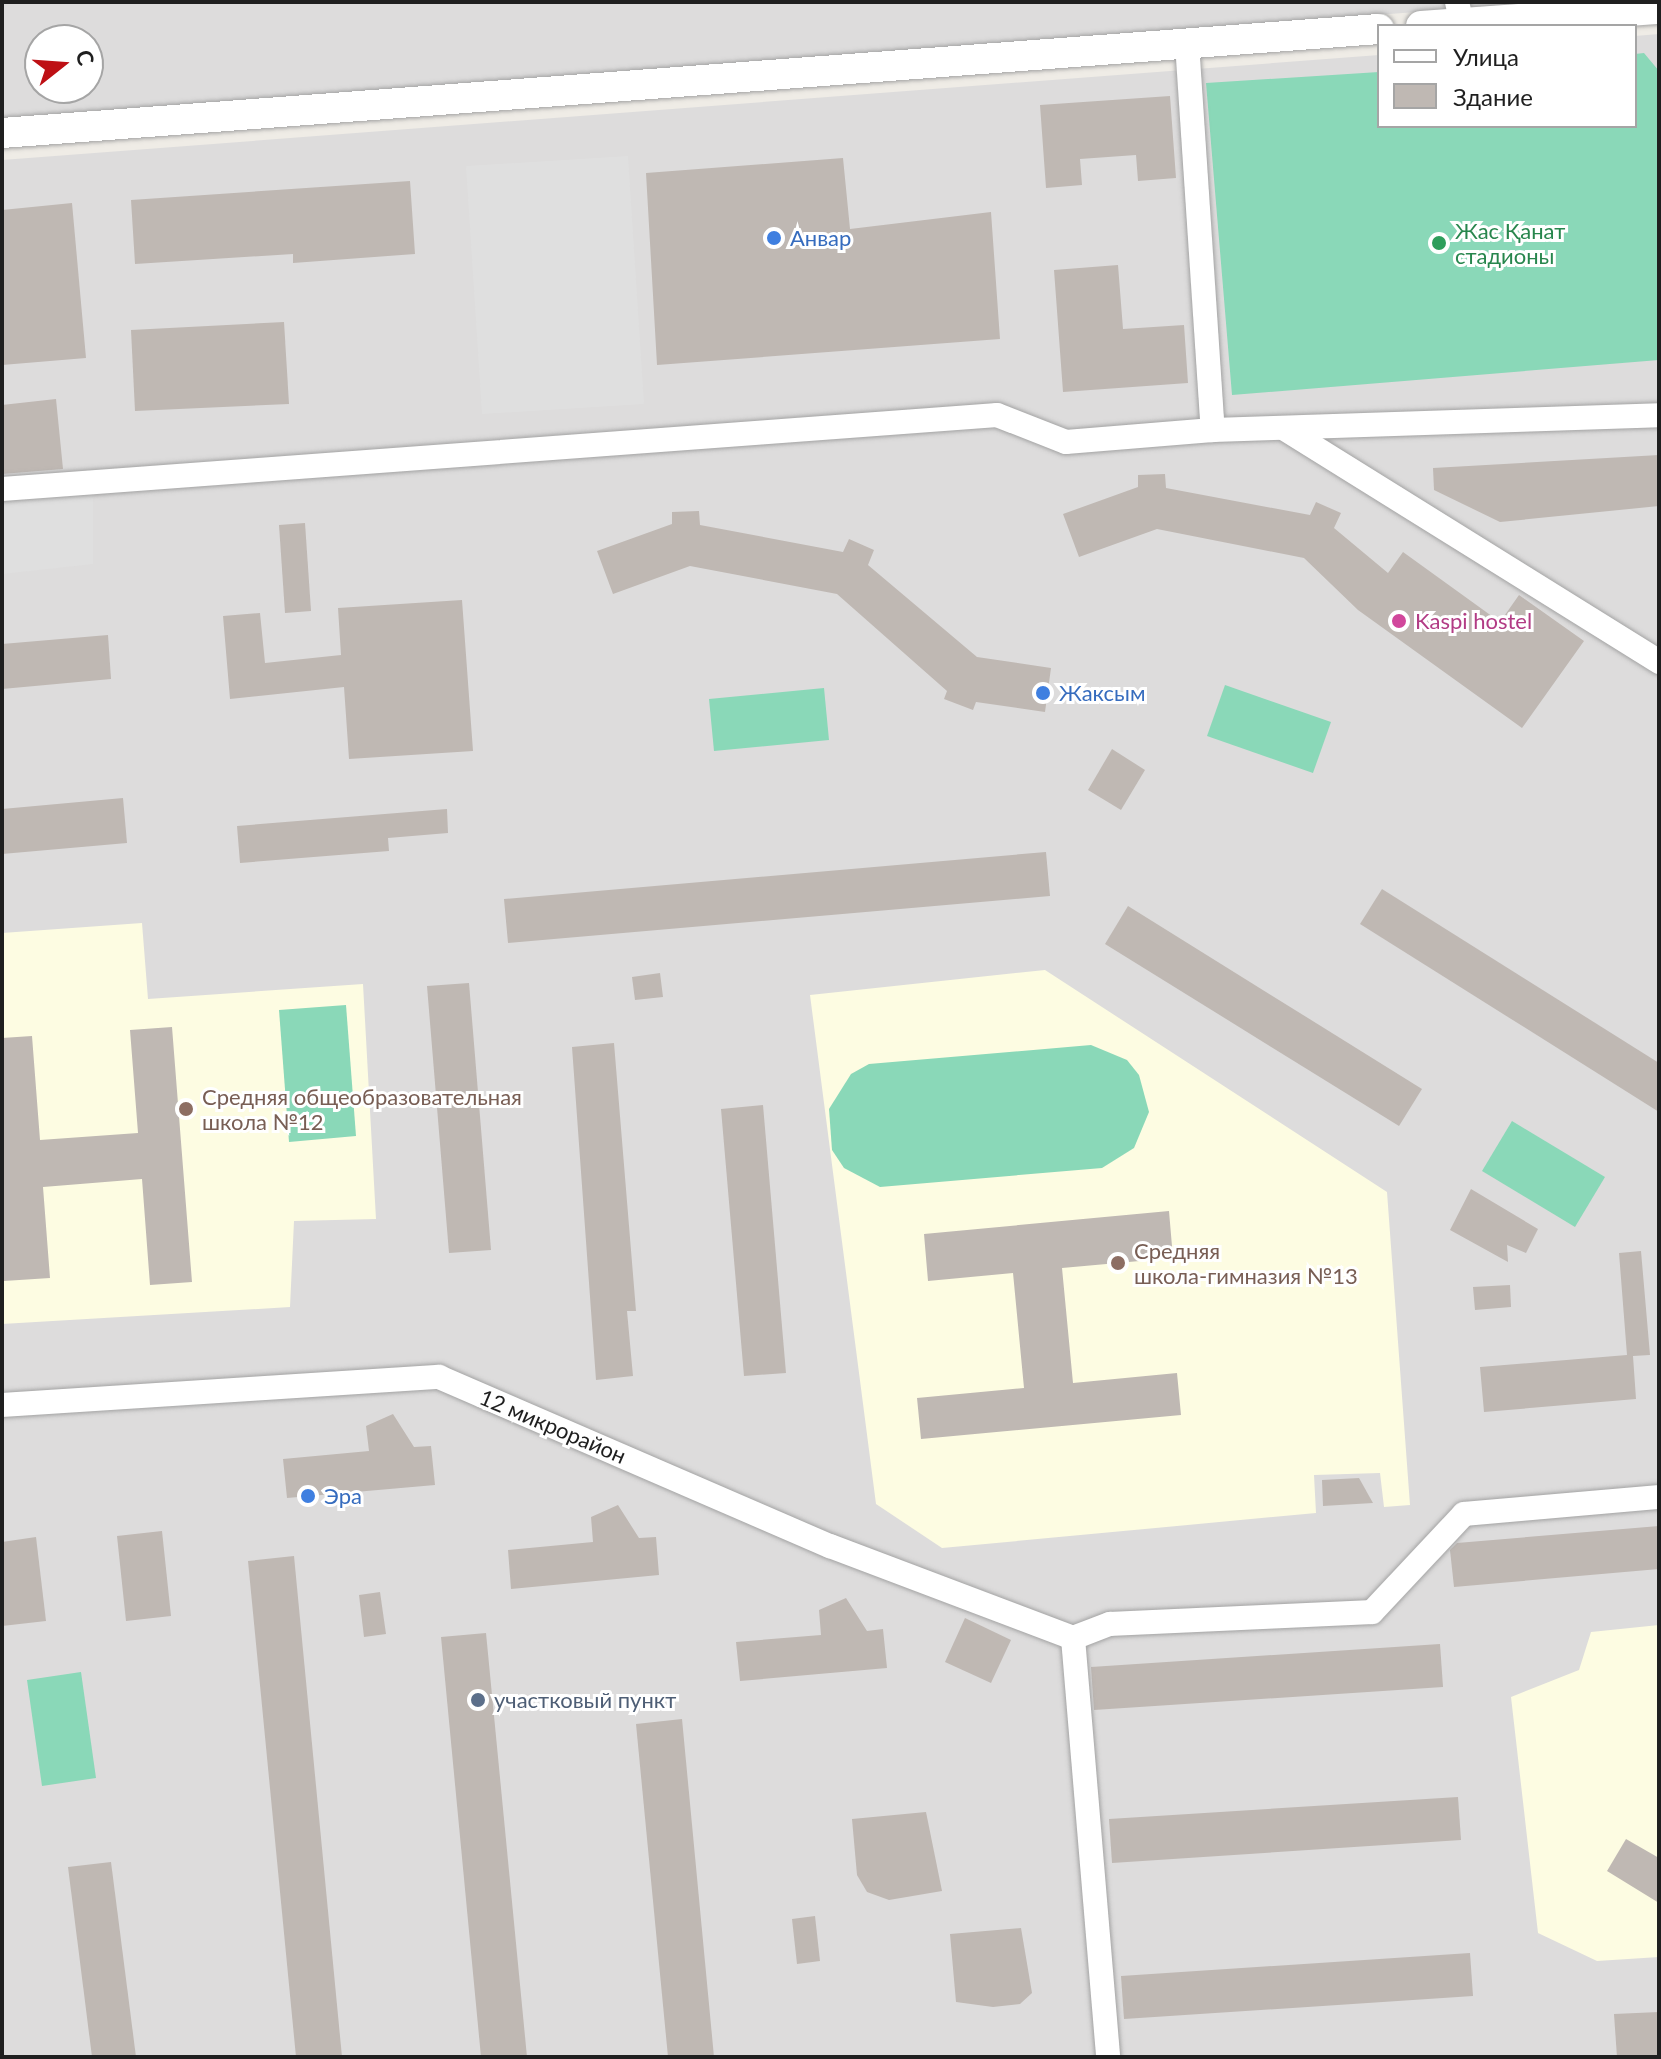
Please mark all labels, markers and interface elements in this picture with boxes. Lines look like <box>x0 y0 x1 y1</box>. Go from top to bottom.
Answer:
north arrow <box>24 24 104 104</box>
legend <box>1377 24 1637 128</box>
text: Улица <box>1453 42 1519 71</box>
text: С <box>70 47 101 68</box>
text: Здание <box>1453 82 1533 111</box>
place label: Жас Қанат стадионы <box>1455 217 1565 268</box>
place label: Анвар <box>790 225 851 251</box>
marker: Анвар <box>765 229 783 247</box>
marker: Жас Қанат стадионы <box>1430 234 1448 252</box>
place label: Kaspi hostel <box>1415 608 1532 634</box>
marker: Kaspi hostel <box>1390 612 1408 630</box>
place label: Жаксым <box>1059 680 1145 706</box>
marker: Жаксым <box>1034 684 1052 702</box>
place label: Средняя общеобразовательная школа №12 <box>202 1083 522 1134</box>
marker: Средняя общеобразовательная школа №12 <box>177 1100 195 1118</box>
place label: Средняя школа-гимназия №13 <box>1134 1237 1358 1288</box>
marker: Средняя школа-гимназия №13 <box>1109 1254 1127 1272</box>
street label: 12 микрорайон <box>476 1383 630 1469</box>
place label: Эра <box>324 1483 362 1509</box>
marker: Эра <box>299 1487 317 1505</box>
place label: участковый пункт <box>494 1687 676 1713</box>
marker: участковый пункт <box>469 1691 487 1709</box>

